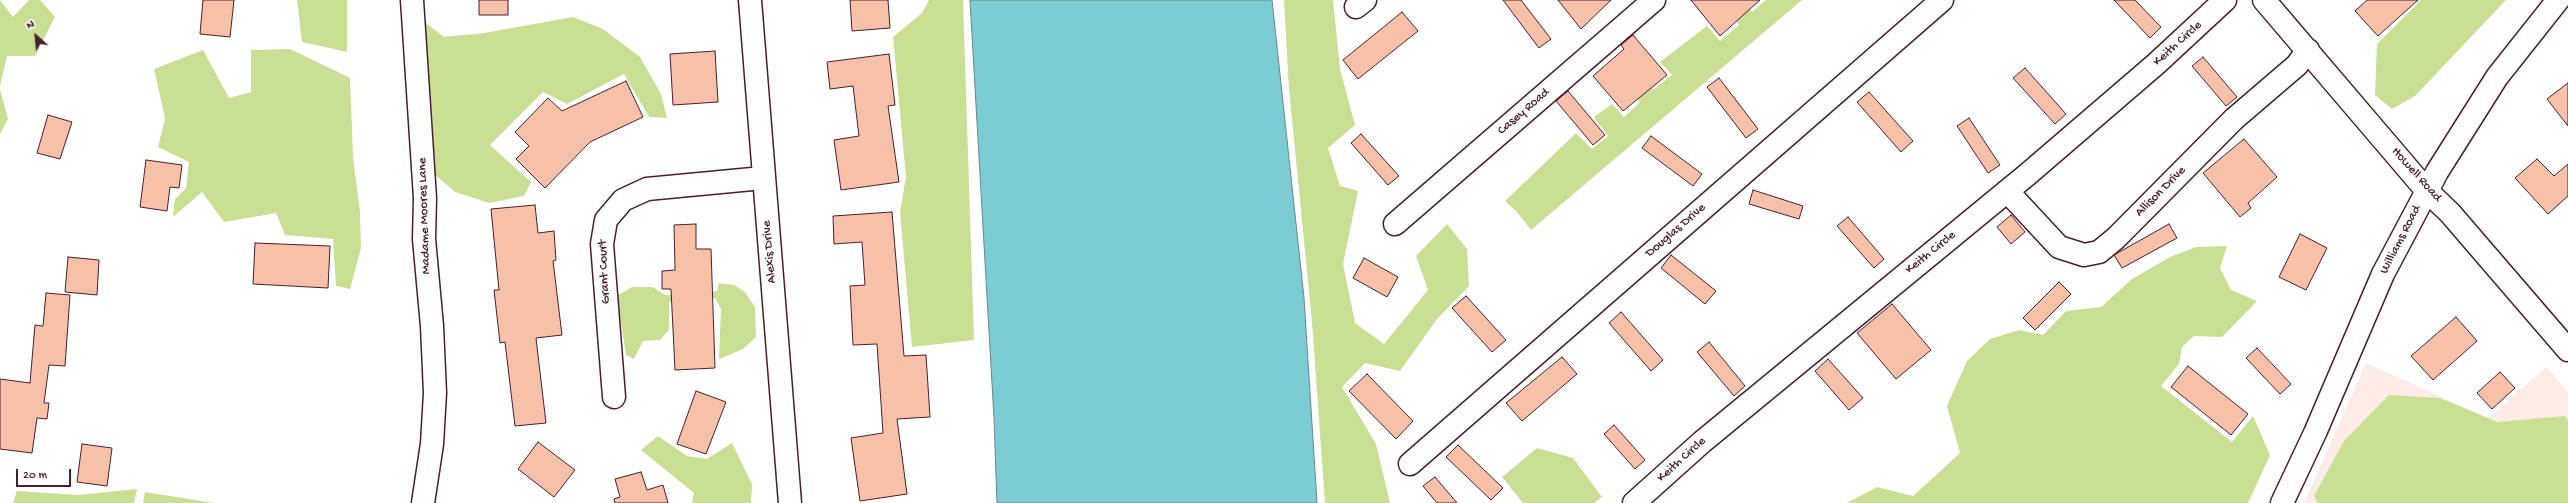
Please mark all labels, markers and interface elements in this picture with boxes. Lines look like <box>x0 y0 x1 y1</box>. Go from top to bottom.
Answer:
north arrow <box>16 16 56 56</box>
text: N <box>25 18 36 32</box>
street label: Keith Circle <box>2150 18 2206 70</box>
street label: Casey Road <box>1495 85 1553 139</box>
street label: Howell Road <box>2387 144 2445 206</box>
street label: Madame Moores Lane <box>415 157 435 275</box>
street label: Allison Drive <box>2132 163 2190 221</box>
street label: Douglas Drive <box>1643 201 1709 261</box>
street label: Williams Road <box>2377 203 2425 277</box>
street label: Alexis Drive <box>759 220 781 284</box>
street label: Keith Circle <box>1903 228 1959 278</box>
street label: Grant Court <box>596 239 614 305</box>
street label: Keith Circle <box>1654 434 1710 486</box>
scale bar <box>18 461 73 487</box>
text: 20 m <box>23 469 47 483</box>

